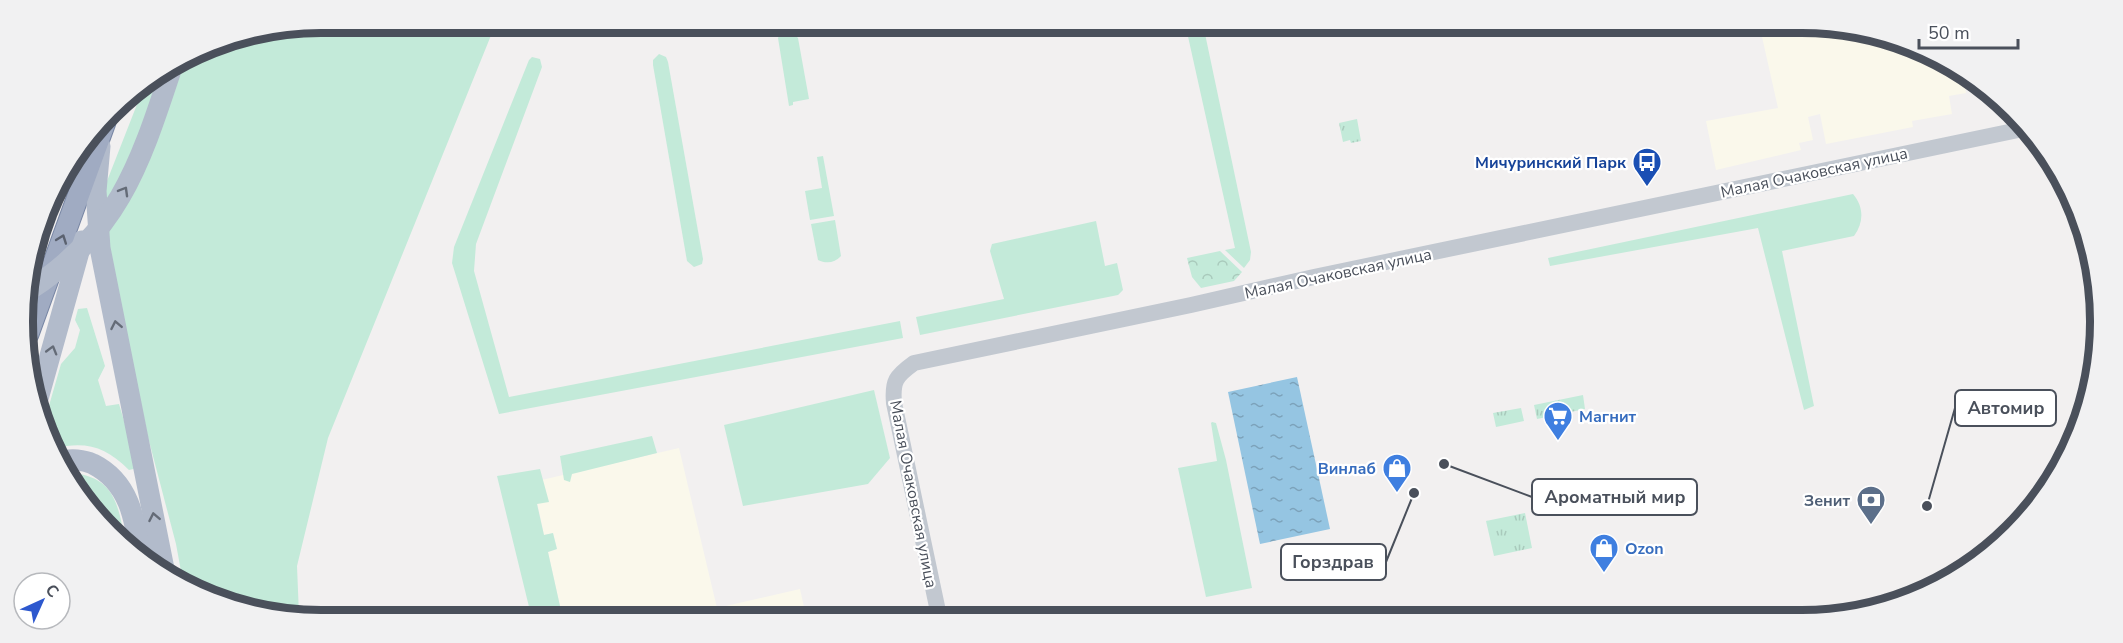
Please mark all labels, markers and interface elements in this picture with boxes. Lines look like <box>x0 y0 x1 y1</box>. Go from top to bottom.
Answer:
scale bar <box>1919 12 2018 50</box>
text: 50 m <box>1928 21 1970 45</box>
street label: Малая Очаковская улица <box>1719 142 1910 204</box>
bus stop icon: Мичуринский Парк <box>1631 146 1663 188</box>
place label: Мичуринский Парк <box>1475 152 1627 174</box>
one-way arrow <box>116 187 128 197</box>
one-way arrow <box>55 234 68 245</box>
street label: Малая Очаковская улица <box>1243 243 1434 305</box>
one-way arrow <box>110 321 123 331</box>
one-way arrow <box>45 345 57 356</box>
callout: Автомир <box>1955 390 2056 426</box>
text: Автомир <box>1967 396 2045 420</box>
street label: Малая Очаковская улица <box>884 398 942 590</box>
supermarket icon: Магнит <box>1542 400 1574 442</box>
place label: Магнит <box>1579 406 1637 428</box>
shop icon: Винлаб <box>1381 452 1413 494</box>
place label: Винлаб <box>1318 458 1376 480</box>
callout: Ароматный мир <box>1532 479 1697 515</box>
bank icon: Зенит <box>1855 484 1887 526</box>
text: Ароматный мир <box>1545 485 1685 509</box>
place label: Зенит <box>1804 490 1850 512</box>
one-way arrow <box>148 512 161 522</box>
shop icon: Ozon <box>1588 532 1620 574</box>
place label: Ozon <box>1625 538 1664 560</box>
callout: Горздрав <box>1281 544 1386 580</box>
text: Горздрав <box>1292 550 1374 574</box>
north arrow <box>12 571 72 631</box>
text: С <box>40 579 64 603</box>

